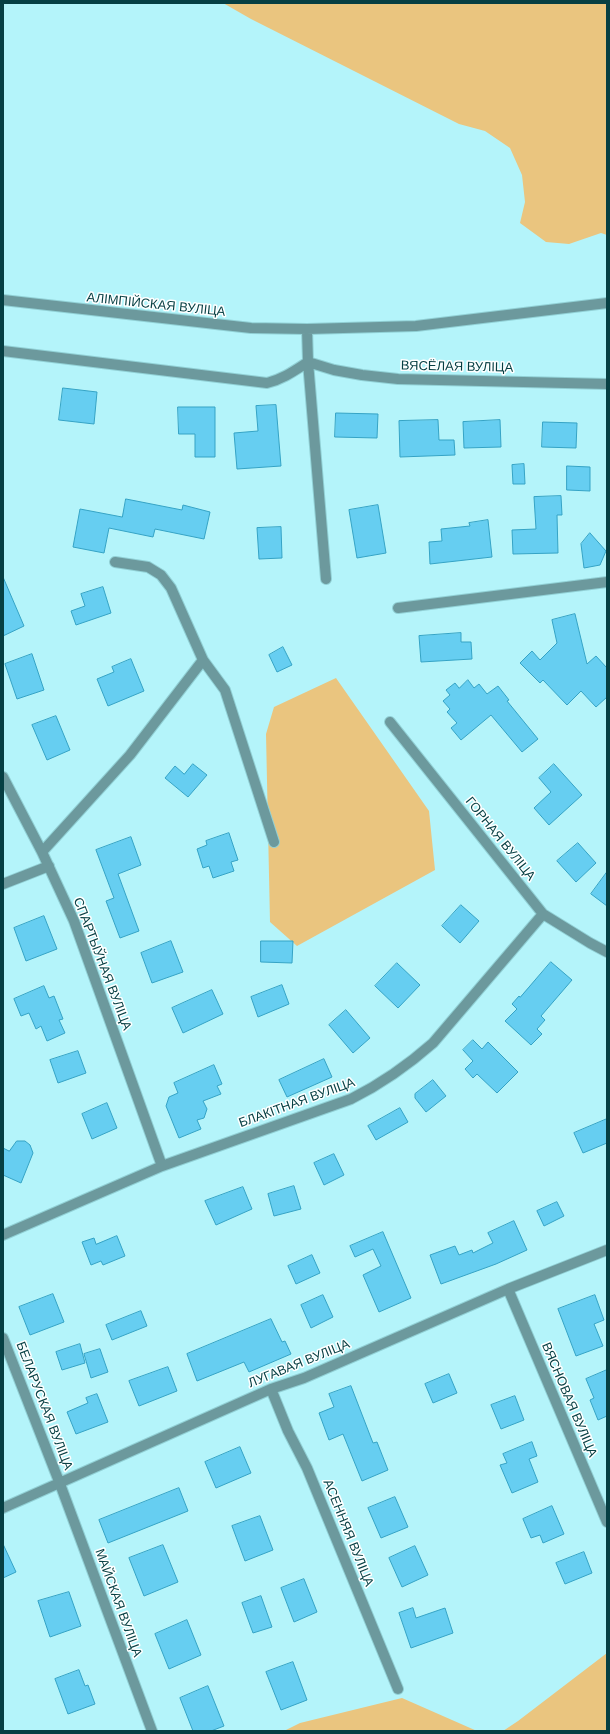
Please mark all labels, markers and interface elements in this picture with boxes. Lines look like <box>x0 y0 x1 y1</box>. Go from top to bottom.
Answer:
street label: АЛІМПІЙСКАЯ ВУЛІЦА <box>86 290 226 320</box>
street label: ВЯСЁЛАЯ ВУЛІЦА <box>401 358 513 376</box>
street label: ГОРНАЯ ВУЛІЦА <box>462 794 538 884</box>
street label: СПАРТЫЎНАЯ ВУЛІЦА <box>69 896 135 1032</box>
street label: БЛАКІТНАЯ ВУЛІЦА <box>237 1075 357 1131</box>
street label: ЛУГАВАЯ ВУЛІЦА <box>246 1337 352 1391</box>
street label: БЕЛАРУСКАЯ ВУЛІЦА <box>12 1340 76 1472</box>
street label: ВЯСНОВАЯ ВУЛІЦА <box>538 1340 600 1460</box>
street label: АСЕННЯЯ ВУЛІЦА <box>319 1477 377 1589</box>
street label: МАЙСКАЯ ВУЛІЦА <box>91 1547 145 1659</box>

